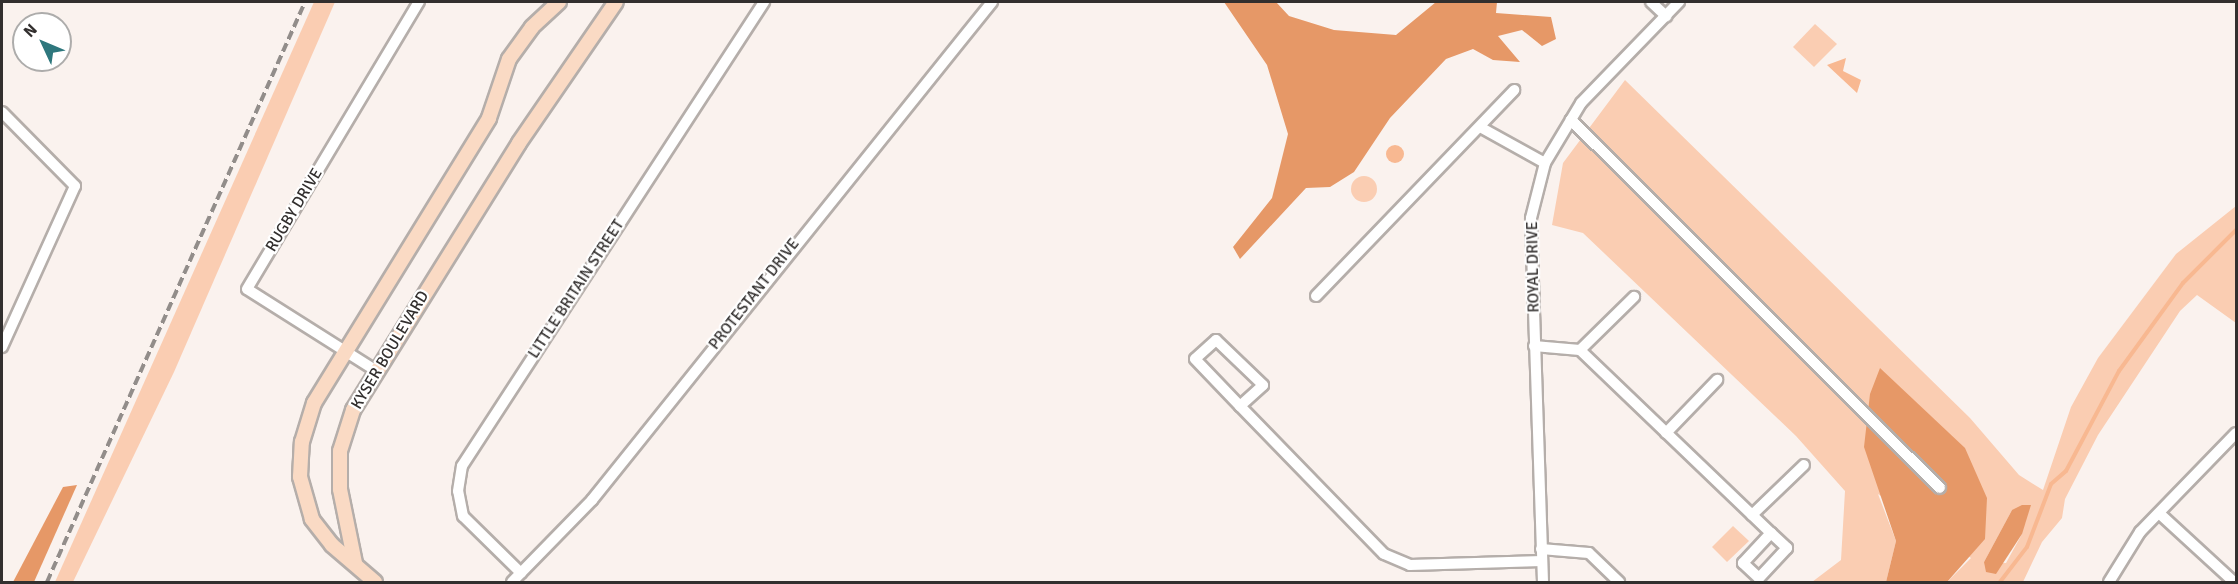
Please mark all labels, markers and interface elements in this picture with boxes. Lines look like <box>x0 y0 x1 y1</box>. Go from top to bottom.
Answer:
north arrow <box>12 12 72 72</box>
text: N <box>19 20 42 42</box>
street label: RUGBY DRIVE <box>262 165 326 255</box>
street label: LITTLE BRITAIN STREET <box>524 216 628 362</box>
street label: ROYAL DRIVE <box>1523 221 1543 313</box>
street label: PROTESTANT DRIVE <box>705 235 803 353</box>
street label: KYSER BOULEVARD <box>347 287 433 413</box>

